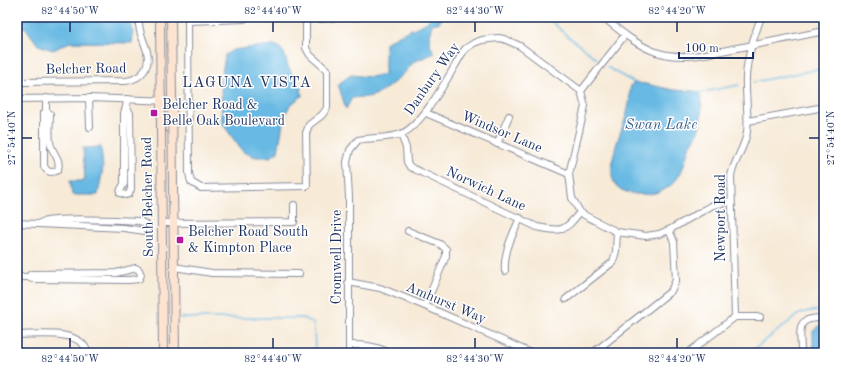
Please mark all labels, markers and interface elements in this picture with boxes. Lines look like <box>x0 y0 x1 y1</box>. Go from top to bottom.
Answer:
text: 82°44'50"W <box>41 6 99 16</box>
text: 82°44'40"W <box>244 6 302 16</box>
text: 82°44'30"W <box>446 6 504 16</box>
text: 82°44'20"W <box>648 6 706 16</box>
scale bar <box>679 34 753 60</box>
street label: Danbury Way <box>402 40 462 118</box>
text: 100 m <box>685 43 719 55</box>
street label: Belcher Road <box>45 61 127 77</box>
district label: LAGUNA VISTA <box>182 76 312 91</box>
place label: Belcher Road & Belle Oak Boulevard <box>162 98 285 128</box>
marker: Belcher Road & Belle Oak Boulevard <box>149 108 159 118</box>
street label: Windsor Lane <box>460 109 544 155</box>
text: 27°54'40"N <box>7 110 17 165</box>
text: 27°54'40"N <box>826 110 836 165</box>
water label: Swan Lake <box>625 118 697 133</box>
street label: South Belcher Road <box>140 137 156 257</box>
street label: Norwich Lane <box>444 164 528 214</box>
street label: Newport Road <box>714 174 728 262</box>
street label: Cromwell Drive <box>330 210 344 304</box>
place label: Belcher Road South & Kimpton Place <box>188 225 309 255</box>
marker: Belcher Road South & Kimpton Place <box>175 235 185 245</box>
street label: Amhurst Way <box>404 280 489 326</box>
text: 82°44'50"W <box>41 354 99 364</box>
text: 82°44'40"W <box>244 354 302 364</box>
text: 82°44'30"W <box>446 354 504 364</box>
text: 82°44'20"W <box>648 354 706 364</box>

